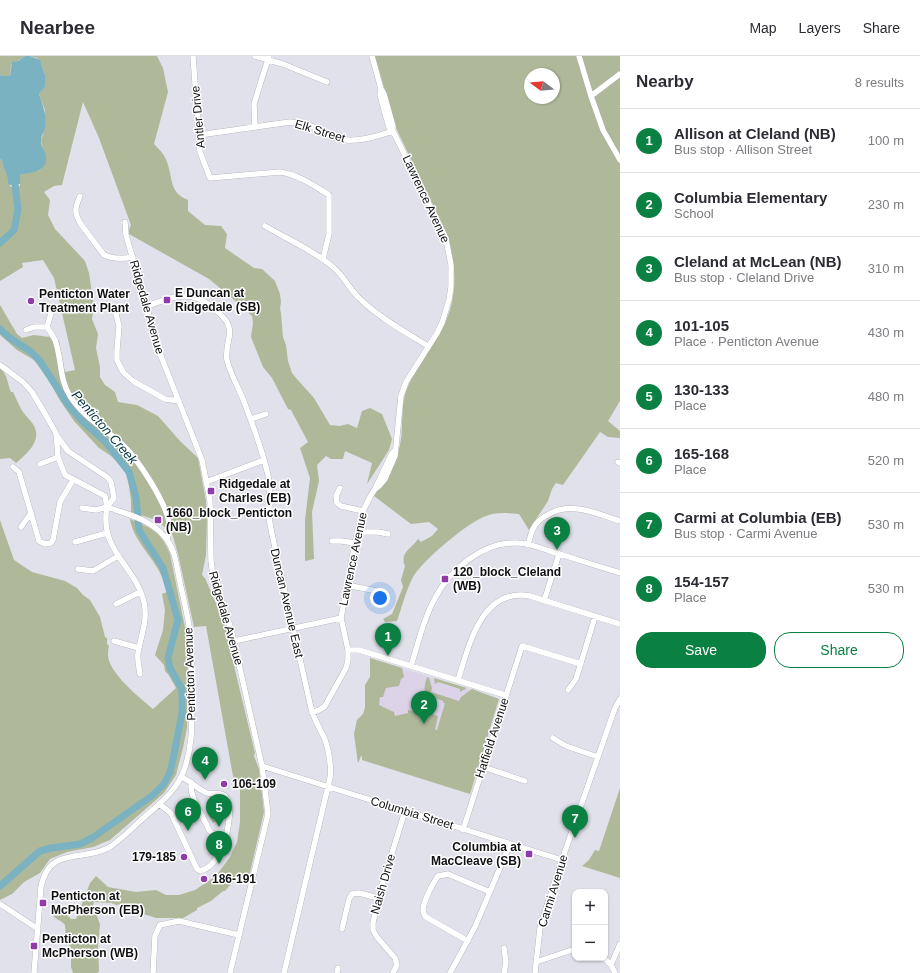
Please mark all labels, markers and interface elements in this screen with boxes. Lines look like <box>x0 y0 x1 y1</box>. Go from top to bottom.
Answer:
text: Nearbee <box>20 17 95 38</box>
text: Map <box>749 20 777 36</box>
text: Layers <box>799 20 841 36</box>
text: Share <box>863 20 900 36</box>
north arrow <box>524 68 560 104</box>
text: Nearby <box>636 72 694 91</box>
text: 8 results <box>855 75 904 90</box>
street label: Antler Drive <box>188 85 208 149</box>
street label: Elk Street <box>293 117 348 145</box>
text: Allison at Cleland (NB) <box>674 125 836 142</box>
text: 1 <box>645 133 653 148</box>
text: 100 m <box>868 133 904 148</box>
text: Bus stop · Allison Street <box>674 142 812 157</box>
street label: Lawrence Avenue <box>400 153 453 245</box>
text: Columbia Elementary <box>674 189 827 206</box>
text: 2 <box>645 197 653 212</box>
text: 230 m <box>868 197 904 212</box>
text: School <box>674 206 714 221</box>
text: Cleland at McLean (NB) <box>674 253 842 270</box>
street label: Ridgedale Avenue <box>127 258 167 356</box>
text: 3 <box>645 261 653 276</box>
text: 310 m <box>868 261 904 276</box>
text: Bus stop · Cleland Drive <box>674 270 814 285</box>
place label: E Duncan at Ridgedale (SB) <box>175 286 260 314</box>
place label: Penticton Water Treatment Plant <box>39 287 130 315</box>
marker: E Duncan at Ridgedale (SB) <box>162 295 172 305</box>
marker: Penticton Water Treatment Plant <box>26 296 36 306</box>
text: 101-105 <box>674 317 729 334</box>
text: 4 <box>645 325 653 340</box>
text: 430 m <box>868 325 904 340</box>
text: Place · Penticton Avenue <box>674 334 819 349</box>
text: 130-133 <box>674 381 729 398</box>
water label: Penticton Creek <box>69 388 142 468</box>
text: 5 <box>645 389 653 404</box>
text: 480 m <box>868 389 904 404</box>
text: Place <box>674 398 707 413</box>
text: 165-168 <box>674 445 729 462</box>
text: 6 <box>645 453 653 468</box>
text: 520 m <box>868 453 904 468</box>
text: Place <box>674 462 707 477</box>
place label: Ridgedale at Charles (EB) <box>219 477 291 505</box>
marker: Ridgedale at Charles (EB) <box>206 486 216 496</box>
place label: 1660_block_Penticton (NB) <box>166 506 292 534</box>
text: Carmi at Columbia (EB) <box>674 509 842 526</box>
street label: Lawrence Avenue <box>336 511 370 607</box>
marker: 1660_block_Penticton (NB) <box>153 515 163 525</box>
pin: 3 <box>544 517 570 550</box>
text: 7 <box>645 517 653 532</box>
text: 530 m <box>868 517 904 532</box>
text: Bus stop · Carmi Avenue <box>674 526 818 541</box>
street label: Duncan Avenue East <box>268 547 307 660</box>
place label: 120_block_Cleland (WB) <box>453 565 561 593</box>
street label: Ridgedale Avenue <box>206 569 246 667</box>
text: 154-157 <box>674 573 729 590</box>
marker: 120_block_Cleland (WB) <box>440 574 450 584</box>
text: 8 <box>645 581 653 596</box>
text: 530 m <box>868 581 904 596</box>
your location <box>370 588 390 608</box>
text: Place <box>674 590 707 605</box>
pin: 1 <box>375 623 401 656</box>
street label: Penticton Avenue <box>181 627 199 721</box>
button: Save <box>636 632 766 668</box>
button: Share <box>774 632 904 668</box>
pin: 2 <box>411 691 437 724</box>
street label: Hatfield Avenue <box>472 696 512 780</box>
pin: 4 <box>192 747 218 780</box>
place label: 106-109 <box>232 777 276 791</box>
marker: 106-109 <box>219 779 229 789</box>
pin: 5 <box>206 794 232 827</box>
street label: Columbia Street <box>369 794 456 832</box>
pin: 6 <box>175 798 201 831</box>
pin: 7 <box>562 805 588 838</box>
pin: 8 <box>206 831 232 864</box>
place label: Columbia at MacCleave (SB) <box>431 840 521 868</box>
marker: Columbia at MacCleave (SB) <box>524 849 534 859</box>
place label: 179-185 <box>132 850 176 864</box>
marker: 179-185 <box>179 852 189 862</box>
street label: Naish Drive <box>368 852 398 916</box>
street label: Carmi Avenue <box>535 853 571 929</box>
place label: 186-191 <box>212 872 256 886</box>
marker: 186-191 <box>199 874 209 884</box>
place label: Penticton at McPherson (EB) <box>51 889 144 917</box>
map controls <box>572 889 608 961</box>
button: + <box>572 889 608 925</box>
marker: Penticton at McPherson (EB) <box>38 898 48 908</box>
button: − <box>572 925 608 961</box>
place label: Penticton at McPherson (WB) <box>42 932 138 960</box>
marker: Penticton at McPherson (WB) <box>29 941 39 951</box>

